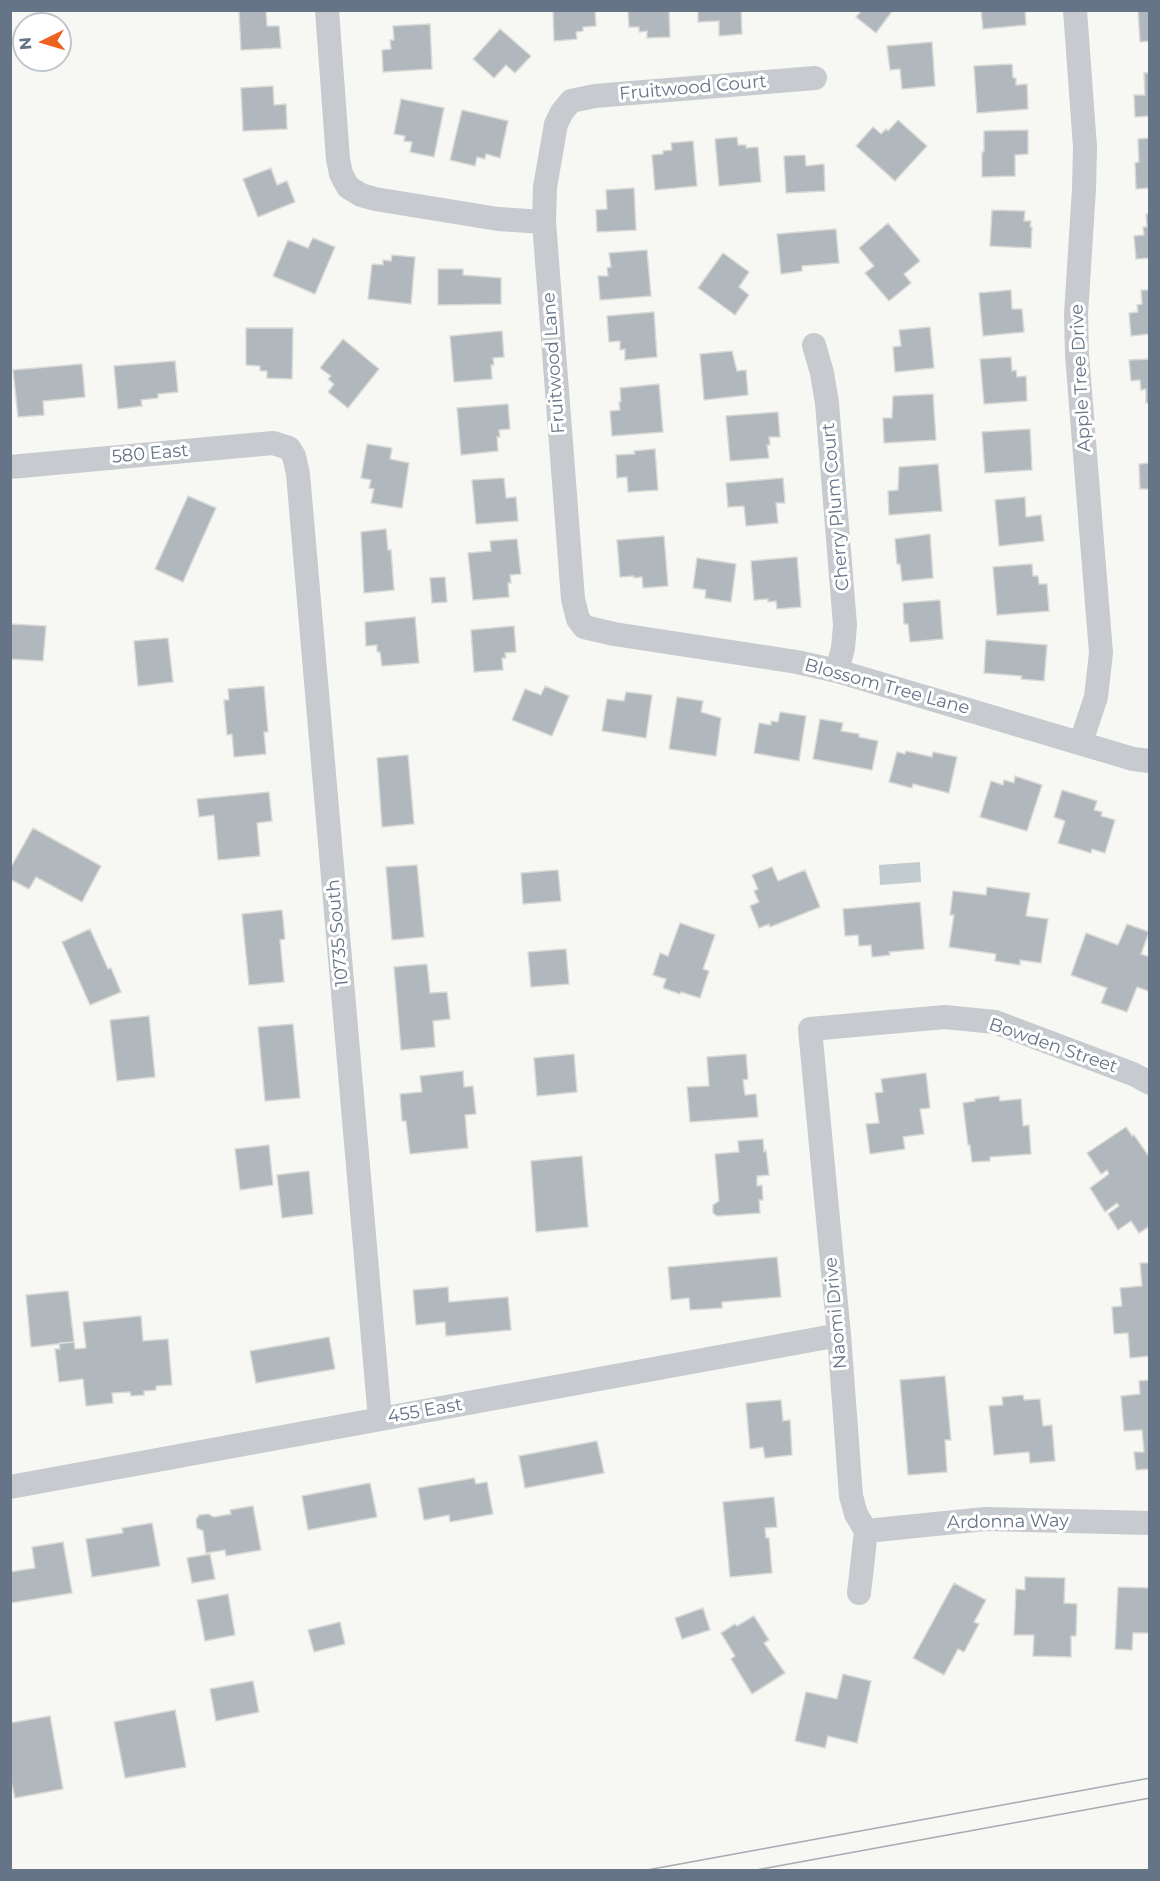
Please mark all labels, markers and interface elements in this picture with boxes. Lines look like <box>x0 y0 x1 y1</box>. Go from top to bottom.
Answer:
north arrow <box>12 12 72 72</box>
text: N <box>16 36 36 51</box>
street label: Fruitwood Court <box>618 71 768 105</box>
street label: Fruitwood Lane <box>538 292 570 434</box>
street label: Apple Tree Drive <box>1066 303 1096 453</box>
street label: Cherry Plum Court <box>818 422 854 592</box>
street label: 580 East <box>111 440 189 468</box>
street label: Blossom Tree Lane <box>802 655 972 719</box>
street label: 10735 South <box>323 879 353 987</box>
street label: Bowden Street <box>986 1014 1120 1078</box>
street label: Naomi Drive <box>820 1256 852 1370</box>
street label: 455 East <box>386 1394 464 1428</box>
street label: Ardonna Way <box>947 1510 1069 1534</box>

